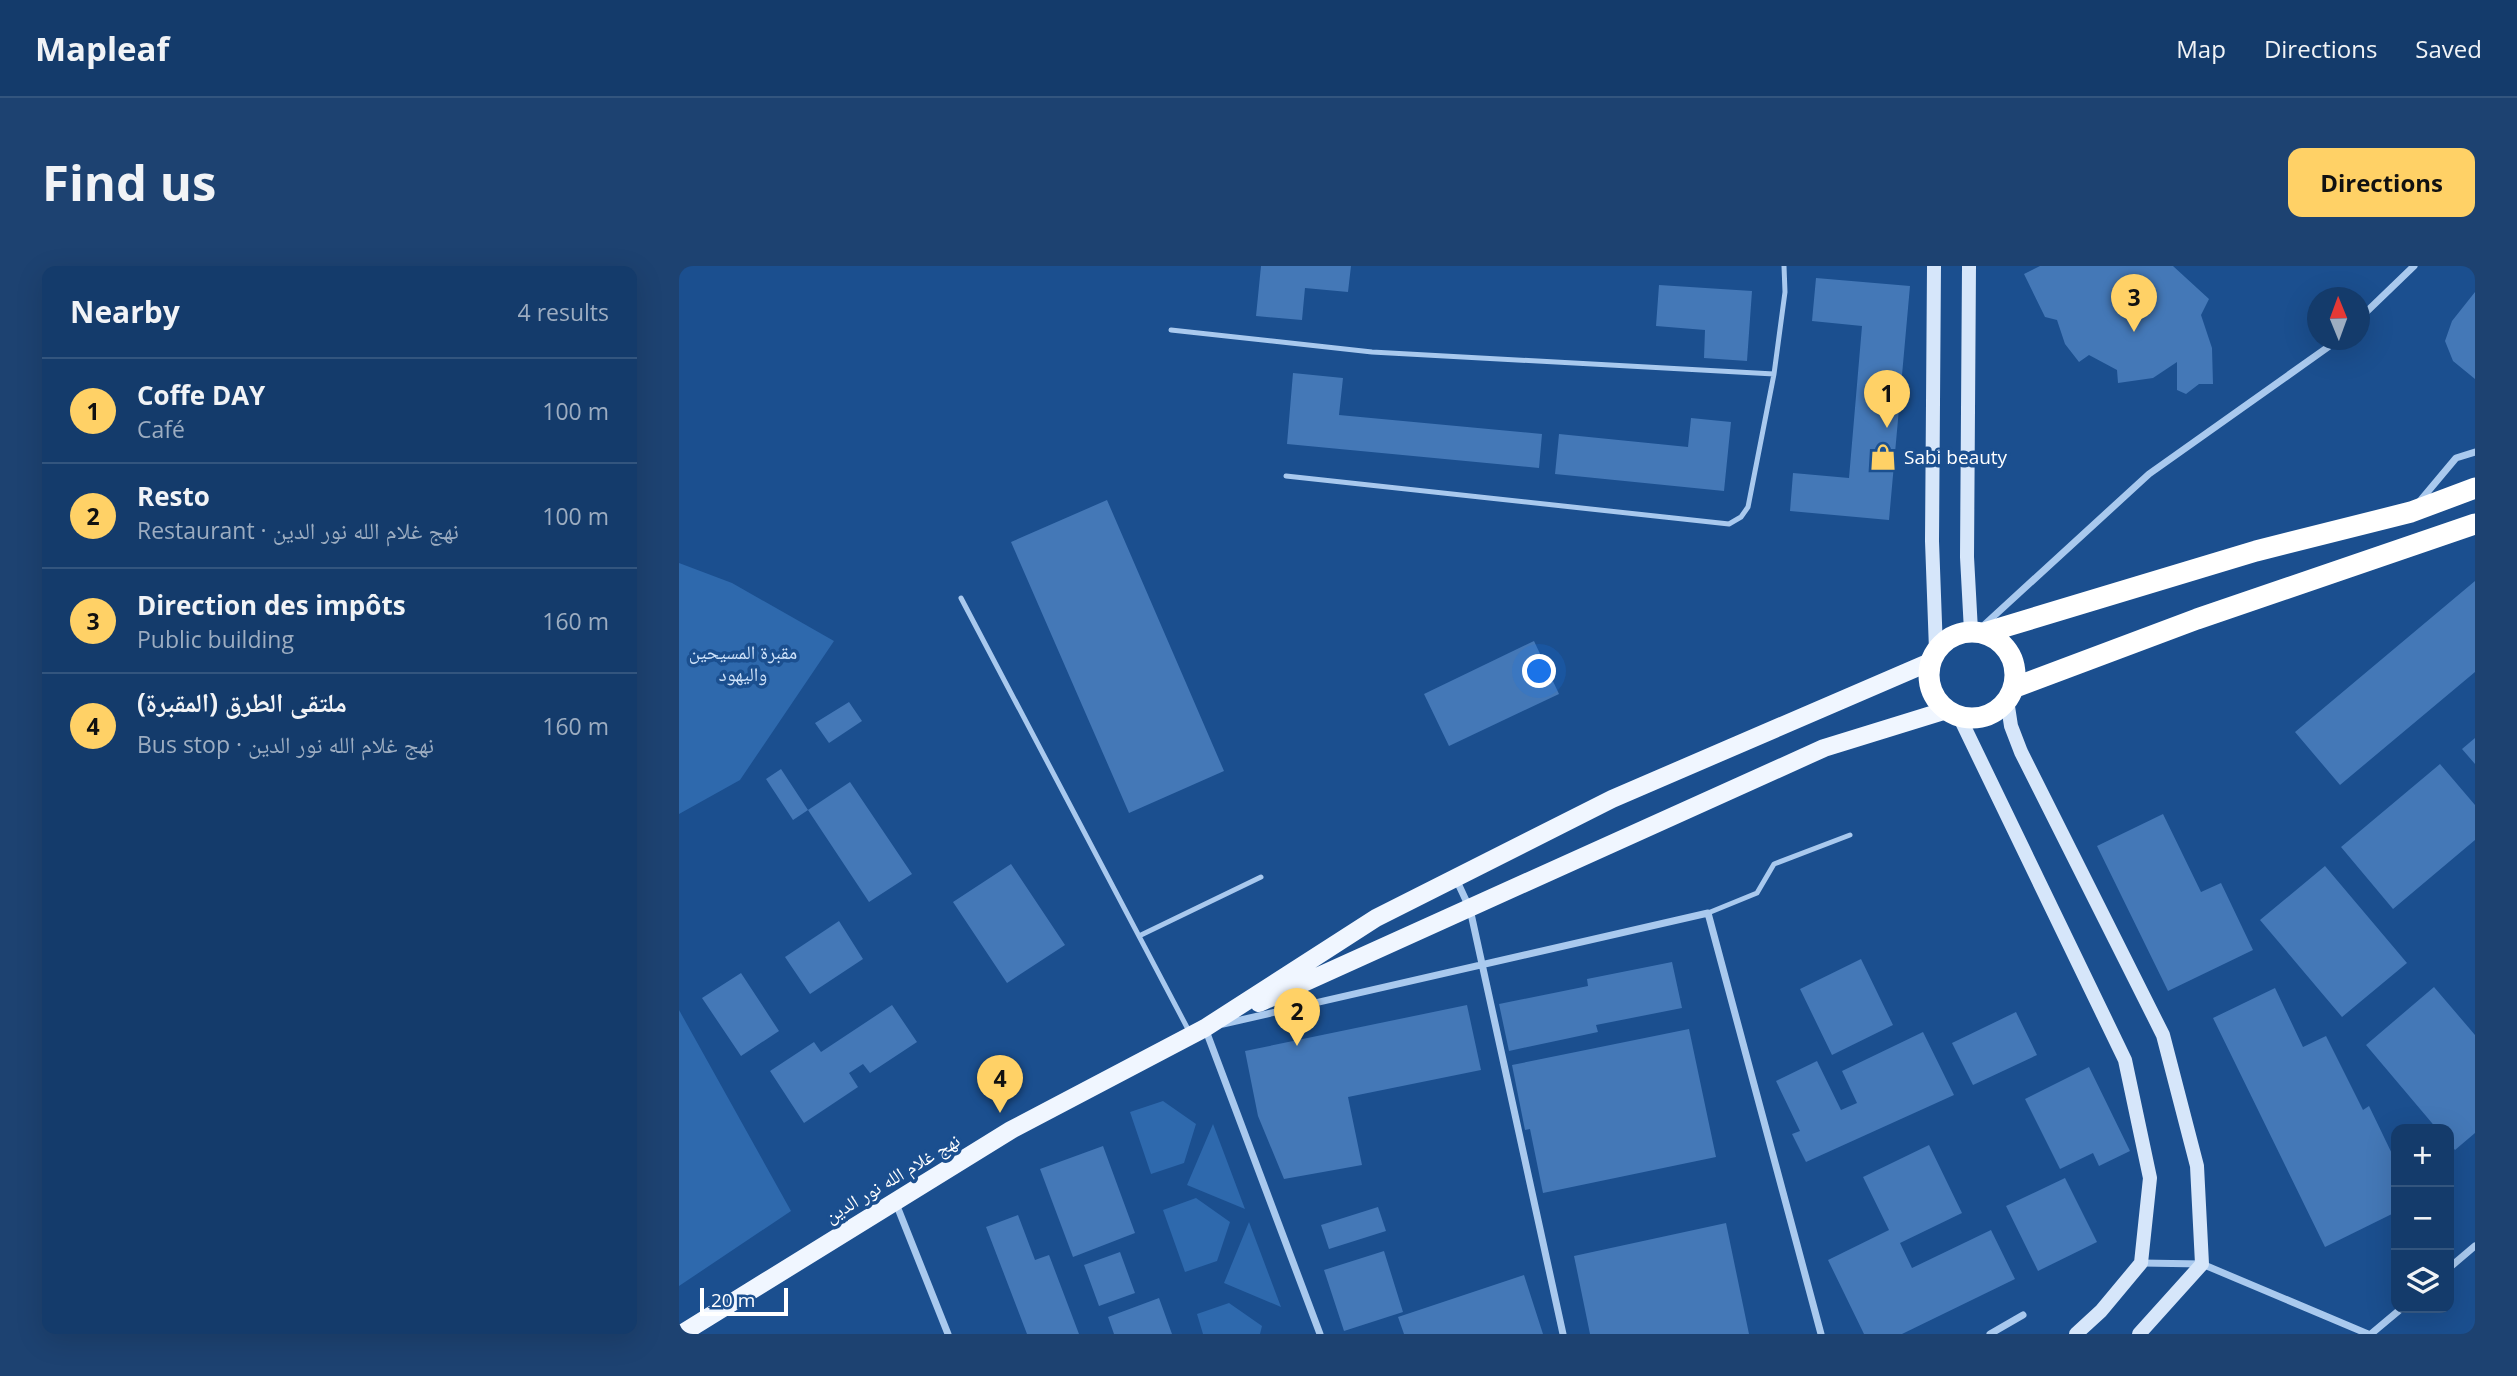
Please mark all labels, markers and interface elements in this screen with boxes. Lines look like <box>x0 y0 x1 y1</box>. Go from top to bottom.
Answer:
text: Mapleaf <box>35 26 169 71</box>
text: Map <box>2176 32 2226 65</box>
text: Directions <box>2264 32 2377 65</box>
text: Saved <box>2415 32 2482 65</box>
button: Directions <box>2288 148 2475 217</box>
text: Find us <box>42 149 216 215</box>
pin: 3 <box>2111 274 2157 332</box>
north arrow <box>2307 287 2370 350</box>
text: Nearby <box>70 291 180 332</box>
text: 4 results <box>518 296 609 328</box>
pin: 1 <box>1864 370 1910 428</box>
text: Coffe DAY <box>137 377 265 413</box>
text: 1 <box>86 395 100 427</box>
text: 100 m <box>542 395 609 427</box>
text: Café <box>137 413 185 445</box>
shop icon: Sabi beauty <box>1868 442 1898 472</box>
place label: Sabi beauty <box>1904 444 2008 470</box>
text: Resto <box>137 478 210 514</box>
text: 2 <box>86 500 100 532</box>
text: 100 m <box>542 500 609 532</box>
text: Restaurant · نهج غلام الله نور الدين <box>137 514 459 546</box>
text: Direction des impôts <box>137 587 406 623</box>
text: 3 <box>86 605 100 637</box>
text: 160 m <box>542 605 609 637</box>
text: Public building <box>137 623 294 655</box>
park label: مقبرة المسيحين واليهود <box>689 639 797 687</box>
your location <box>1522 654 1556 688</box>
text: ملتقى الطرق (المقبرة) <box>137 684 347 720</box>
text: 4 <box>86 710 100 742</box>
text: 160 m <box>542 710 609 742</box>
text: Bus stop · نهج غلام الله نور الدين <box>137 728 434 760</box>
pin: 2 <box>1274 988 1320 1046</box>
pin: 4 <box>977 1055 1023 1113</box>
map controls <box>2391 1124 2454 1313</box>
button: + <box>2391 1124 2454 1187</box>
street label: نهج غلام الله نور الدين <box>819 1127 965 1230</box>
button: − <box>2391 1187 2454 1250</box>
button: layers <box>2391 1250 2454 1313</box>
scale bar <box>700 1285 787 1317</box>
text: 20 m <box>711 1287 755 1313</box>

